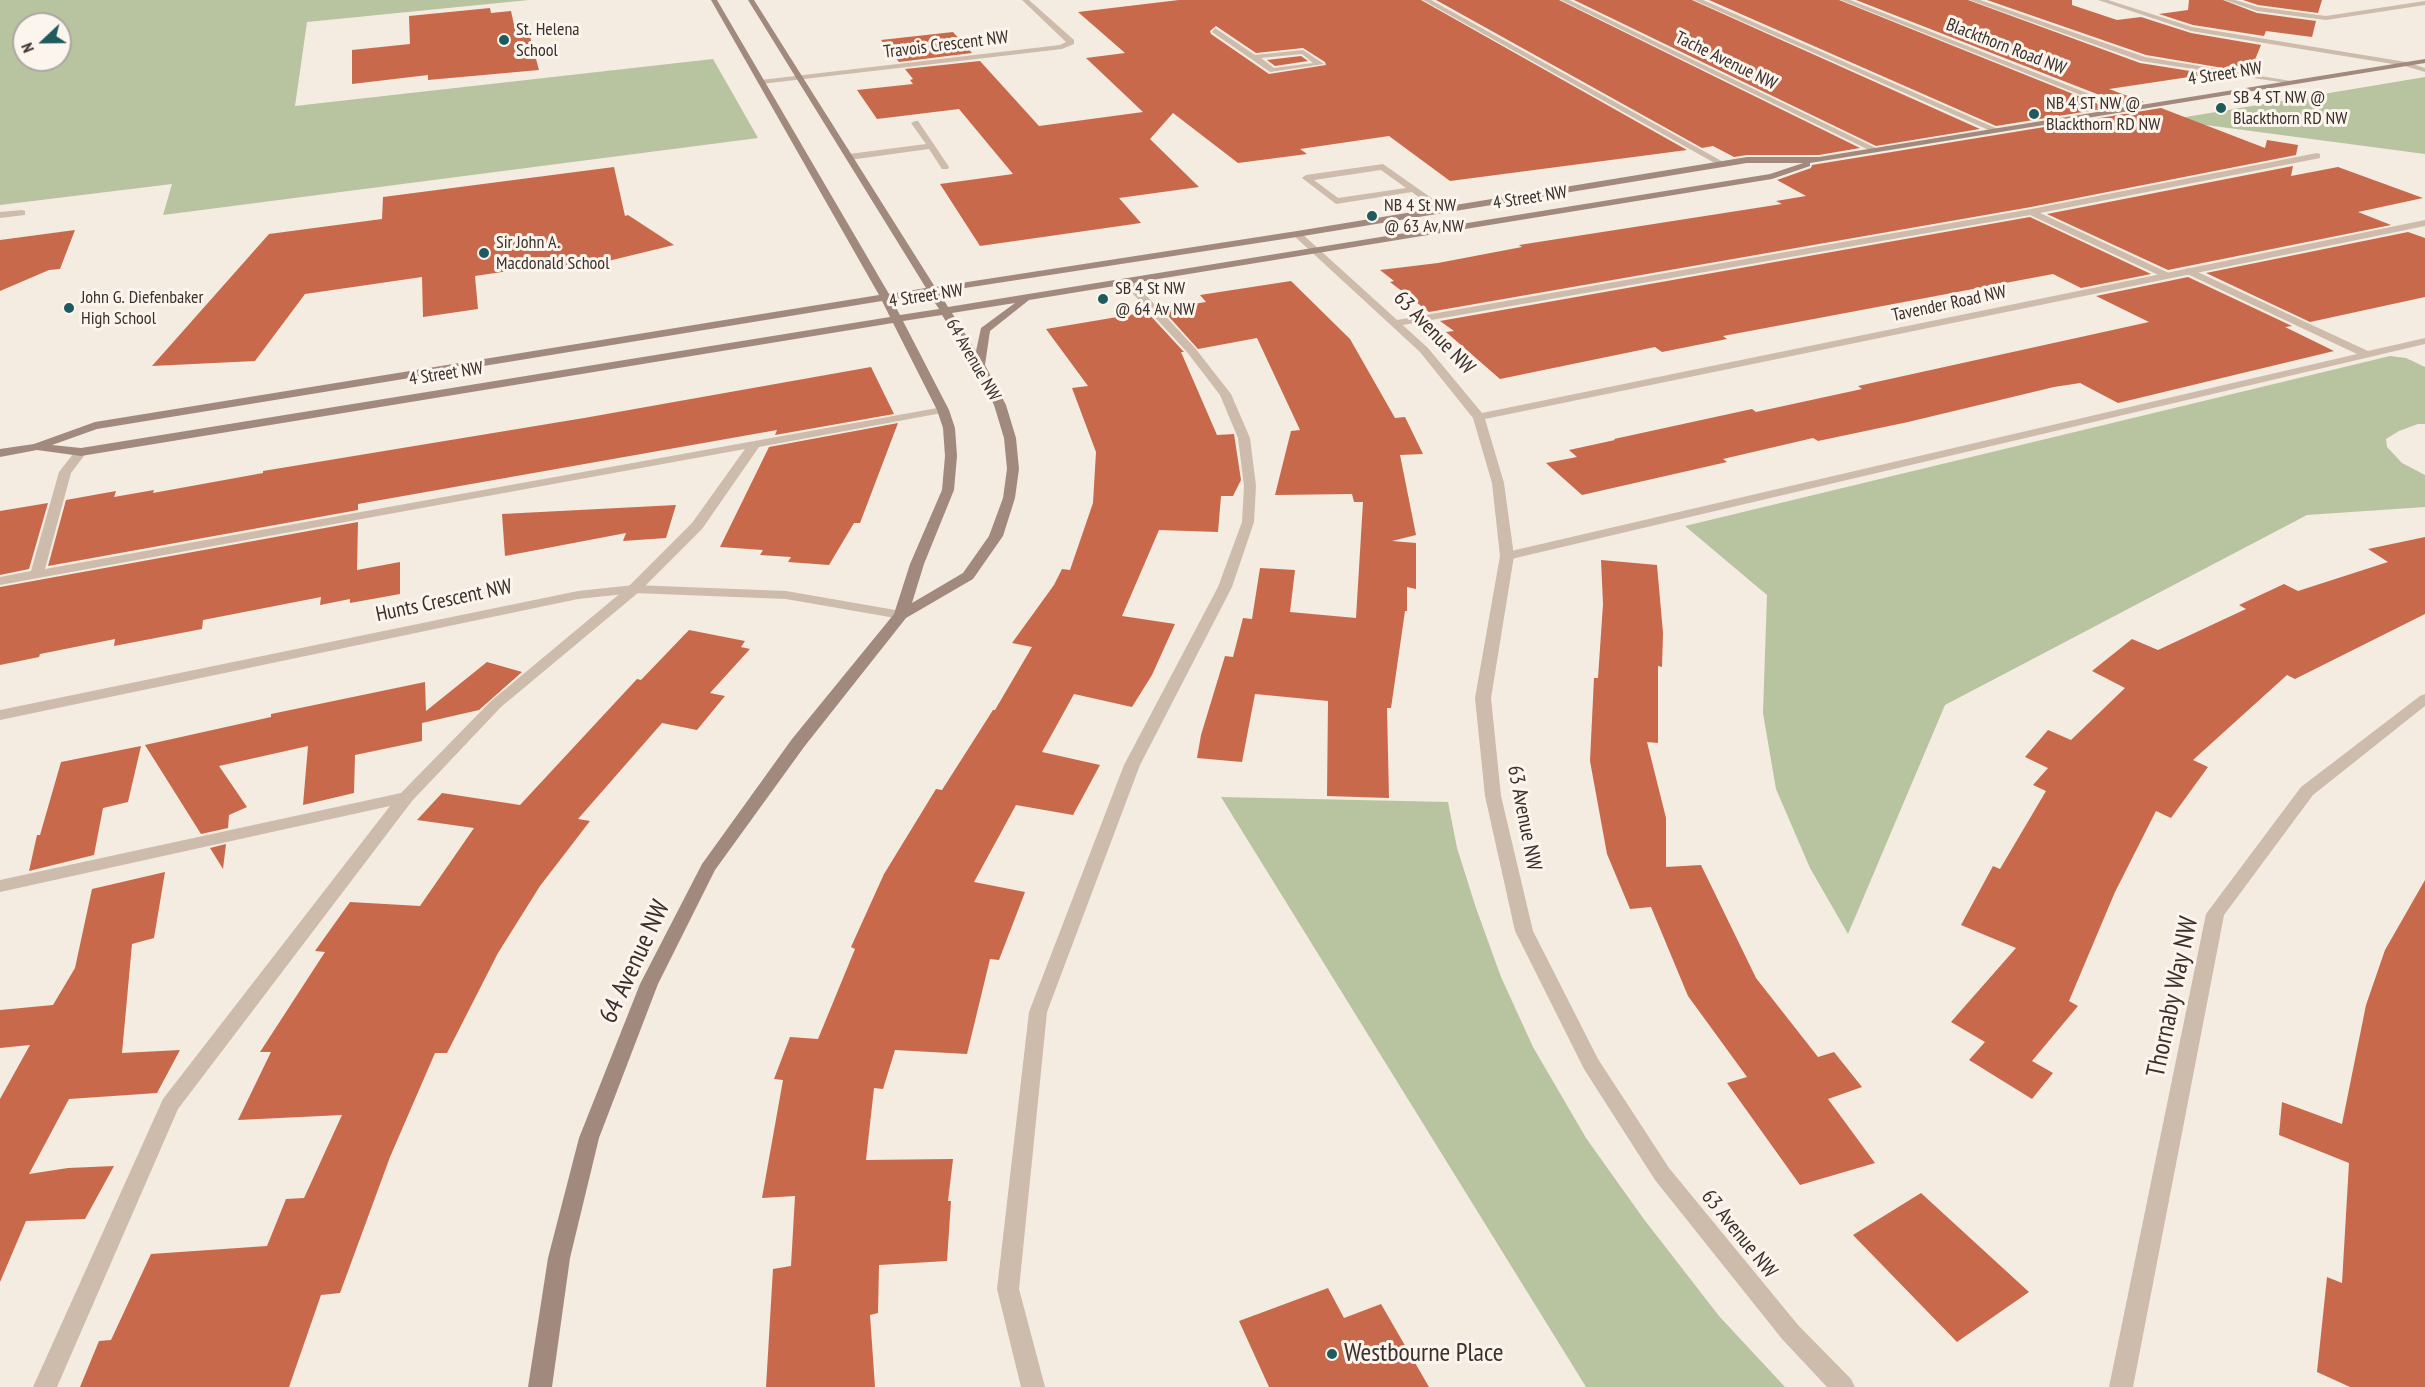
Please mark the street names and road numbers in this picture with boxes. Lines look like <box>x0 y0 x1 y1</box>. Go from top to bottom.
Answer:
street label: Blackthorn Road NW <box>1943 14 2069 80</box>
street label: Travois Crescent NW <box>882 27 1010 63</box>
street label: Tache Avenue NW <box>1672 27 1780 95</box>
street label: 4 Street NW <box>2186 57 2264 91</box>
street label: 4 Street NW <box>1491 181 1569 215</box>
street label: 4 Street NW <box>887 279 965 313</box>
street label: Tavender Road NW <box>1890 281 2008 327</box>
street label: 63 Avenue NW <box>1388 286 1480 380</box>
street label: 64 Avenue NW <box>941 315 1005 405</box>
street label: 4 Street NW <box>407 357 485 391</box>
street label: Hunts Crescent NW <box>374 574 514 628</box>
street label: 63 Avenue NW <box>1501 763 1547 873</box>
street label: 64 Avenue NW <box>593 896 677 1028</box>
street label: Thornaby Way NW <box>2141 914 2205 1080</box>
street label: 63 Avenue NW <box>1696 1185 1782 1283</box>

